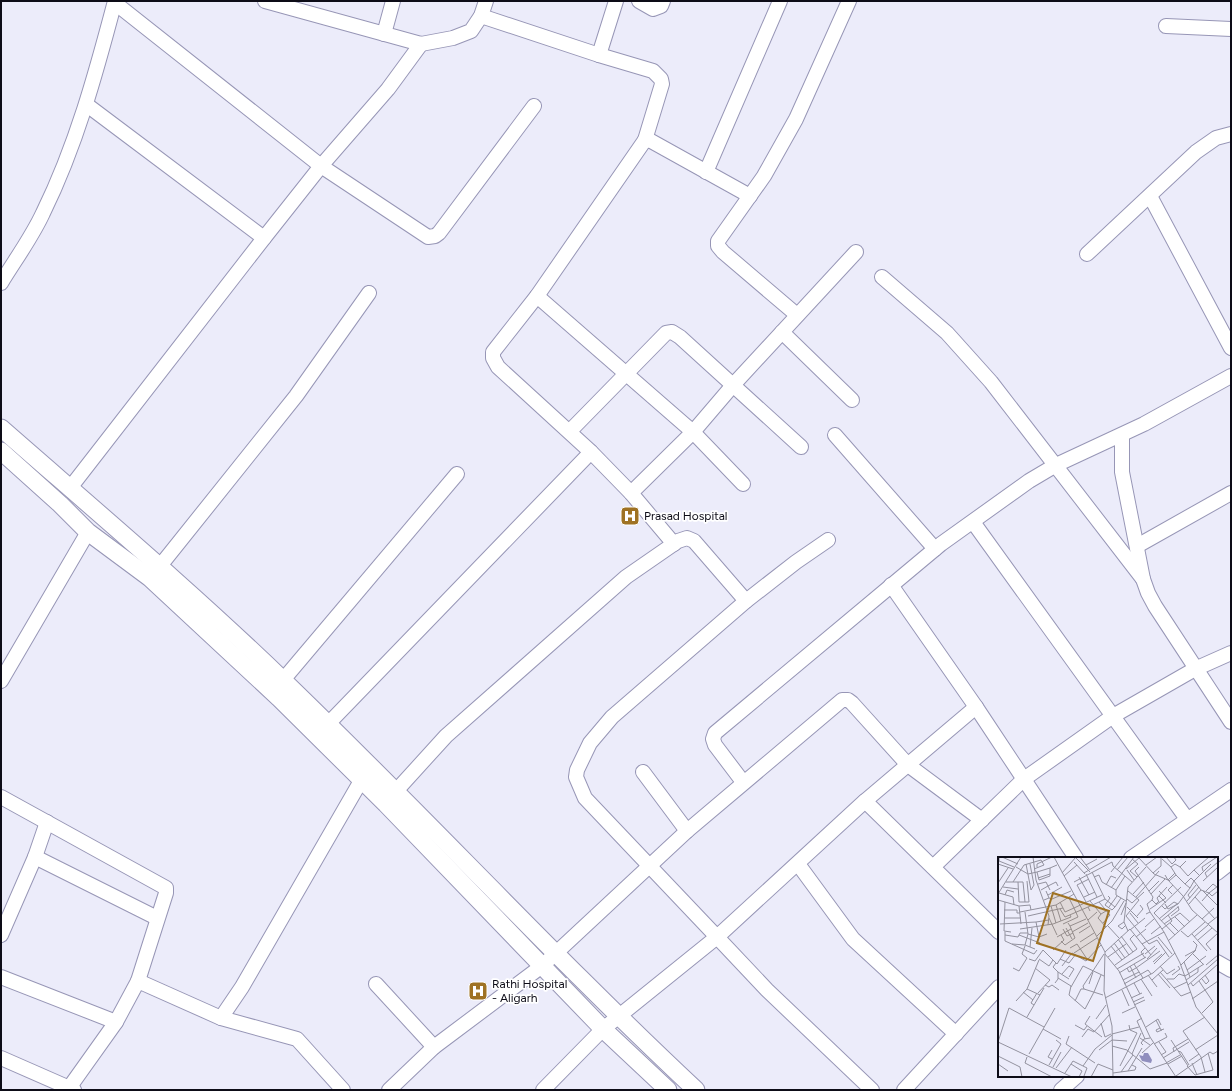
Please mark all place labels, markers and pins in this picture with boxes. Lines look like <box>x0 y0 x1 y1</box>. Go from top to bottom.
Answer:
hospital icon: Prasad Hospital <box>619 505 641 527</box>
place label: Prasad Hospital <box>644 509 728 523</box>
place label: Rathi Hospital - Aligarh <box>492 977 567 1005</box>
hospital icon: Rathi Hospital - Aligarh <box>467 980 489 1002</box>

